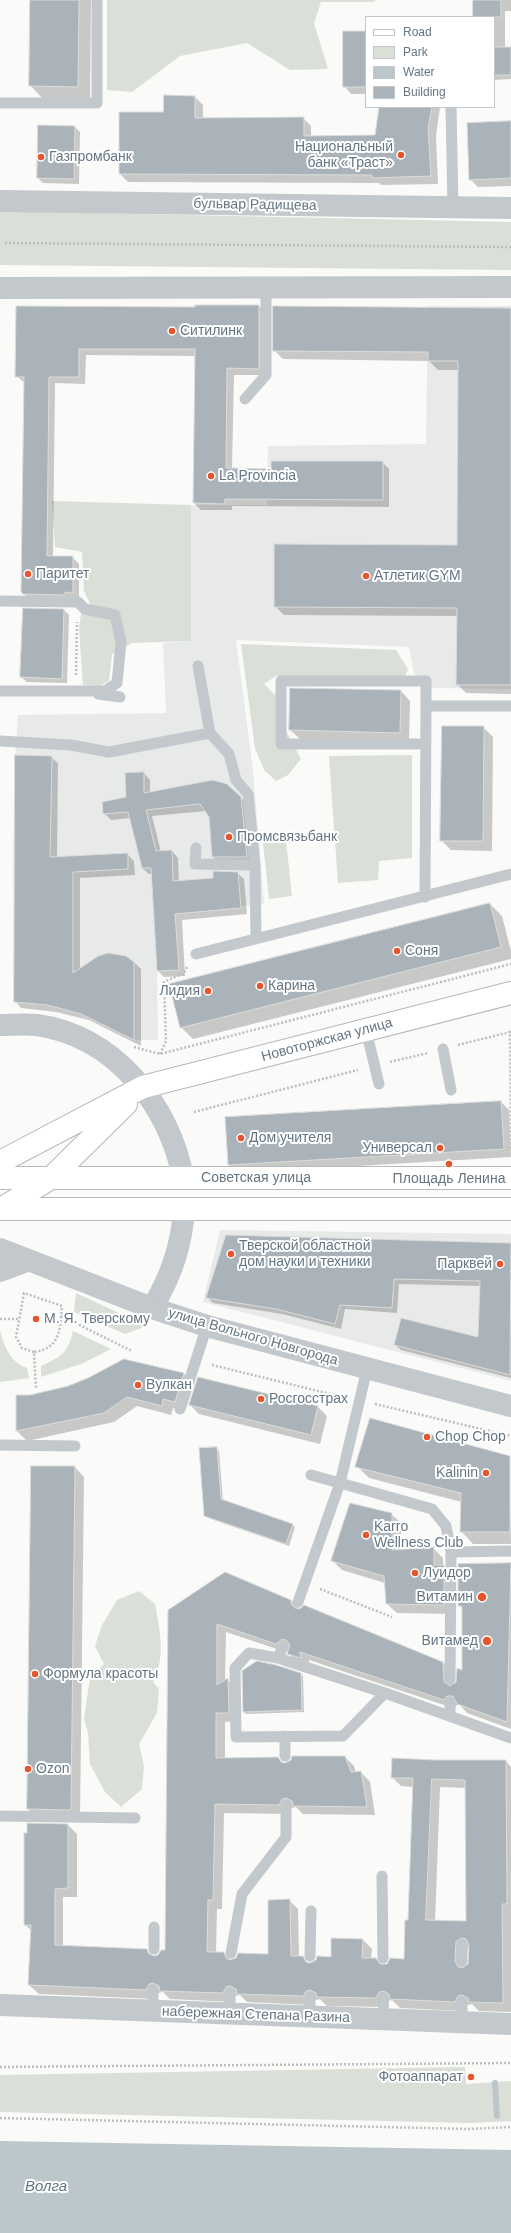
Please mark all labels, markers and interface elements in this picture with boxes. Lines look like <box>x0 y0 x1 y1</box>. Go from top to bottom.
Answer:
legend <box>365 16 495 108</box>
text: Road <box>403 25 432 39</box>
text: Park <box>403 45 428 59</box>
text: Water <box>403 65 435 79</box>
text: Building <box>403 85 446 99</box>
place label: Национальный банк «Траст» <box>295 139 393 172</box>
place label: Газпромбанк <box>49 149 132 165</box>
marker: Национальный банк «Траст» <box>396 150 406 160</box>
marker: Газпромбанк <box>36 152 46 162</box>
street label: бульвар Радищева <box>193 196 317 214</box>
place label: Ситилинк <box>180 323 242 339</box>
marker: Ситилинк <box>167 326 177 336</box>
place label: La Provincia <box>219 468 296 484</box>
marker: La Provincia <box>206 471 216 481</box>
place label: Паритет <box>36 566 89 582</box>
place label: Атлетик GYM <box>374 568 461 584</box>
marker: Паритет <box>23 569 33 579</box>
marker: Атлетик GYM <box>361 571 371 581</box>
place label: Промсвязьбанк <box>237 829 337 845</box>
marker: Промсвязьбанк <box>224 832 234 842</box>
place label: Соня <box>405 943 438 959</box>
marker: Соня <box>392 946 402 956</box>
place label: Карина <box>268 978 315 994</box>
marker: Карина <box>255 981 265 991</box>
place label: Лидия <box>159 983 200 999</box>
marker: Лидия <box>203 986 213 996</box>
street label: Новоторжская улица <box>260 1014 394 1066</box>
place label: Дом учителя <box>249 1130 331 1146</box>
marker: Дом учителя <box>236 1133 246 1143</box>
place label: Универсал <box>362 1140 432 1156</box>
marker: Универсал <box>435 1143 445 1153</box>
marker: Площадь Ленина <box>444 1159 454 1169</box>
street label: Советская улица <box>201 1170 311 1186</box>
place label: Площадь Ленина <box>393 1171 505 1187</box>
place label: Тверской областной дом науки и техники <box>239 1238 371 1270</box>
marker: Тверской областной дом науки и техники <box>226 1249 236 1259</box>
place label: Парквей <box>437 1256 492 1272</box>
marker: Парквей <box>495 1259 505 1269</box>
street label: улица Вольного Новгорода <box>166 1305 340 1369</box>
place label: М. Я. Тверскому <box>44 1311 150 1327</box>
marker: М. Я. Тверскому <box>31 1314 41 1324</box>
place label: Вулкан <box>146 1377 192 1393</box>
marker: Вулкан <box>133 1380 143 1390</box>
place label: Росгосстрах <box>269 1391 348 1407</box>
marker: Росгосстрах <box>256 1394 266 1404</box>
place label: Chop Chop <box>435 1429 506 1445</box>
marker: Chop Chop <box>422 1432 432 1442</box>
place label: Kalinin <box>436 1465 478 1481</box>
marker: Kalinin <box>481 1468 491 1478</box>
place label: Karro Wellness Club <box>374 1519 463 1552</box>
marker: Karro Wellness Club <box>361 1530 371 1540</box>
place label: Луидор <box>423 1565 471 1581</box>
marker: Луидор <box>410 1568 420 1578</box>
place label: Витамин <box>417 1589 473 1605</box>
marker: Витамин <box>476 1591 488 1603</box>
place label: Витамед <box>422 1633 478 1649</box>
marker: Витамед <box>481 1635 493 1647</box>
place label: Формула красоты <box>43 1666 158 1682</box>
marker: Формула красоты <box>30 1669 40 1679</box>
place label: Ozon <box>36 1761 69 1777</box>
marker: Ozon <box>23 1764 33 1774</box>
street label: набережная Степана Разина <box>162 2003 350 2027</box>
place label: Фотоаппарат <box>378 2069 463 2085</box>
marker: Фотоаппарат <box>466 2072 476 2082</box>
water label: Волга <box>25 2178 67 2196</box>

